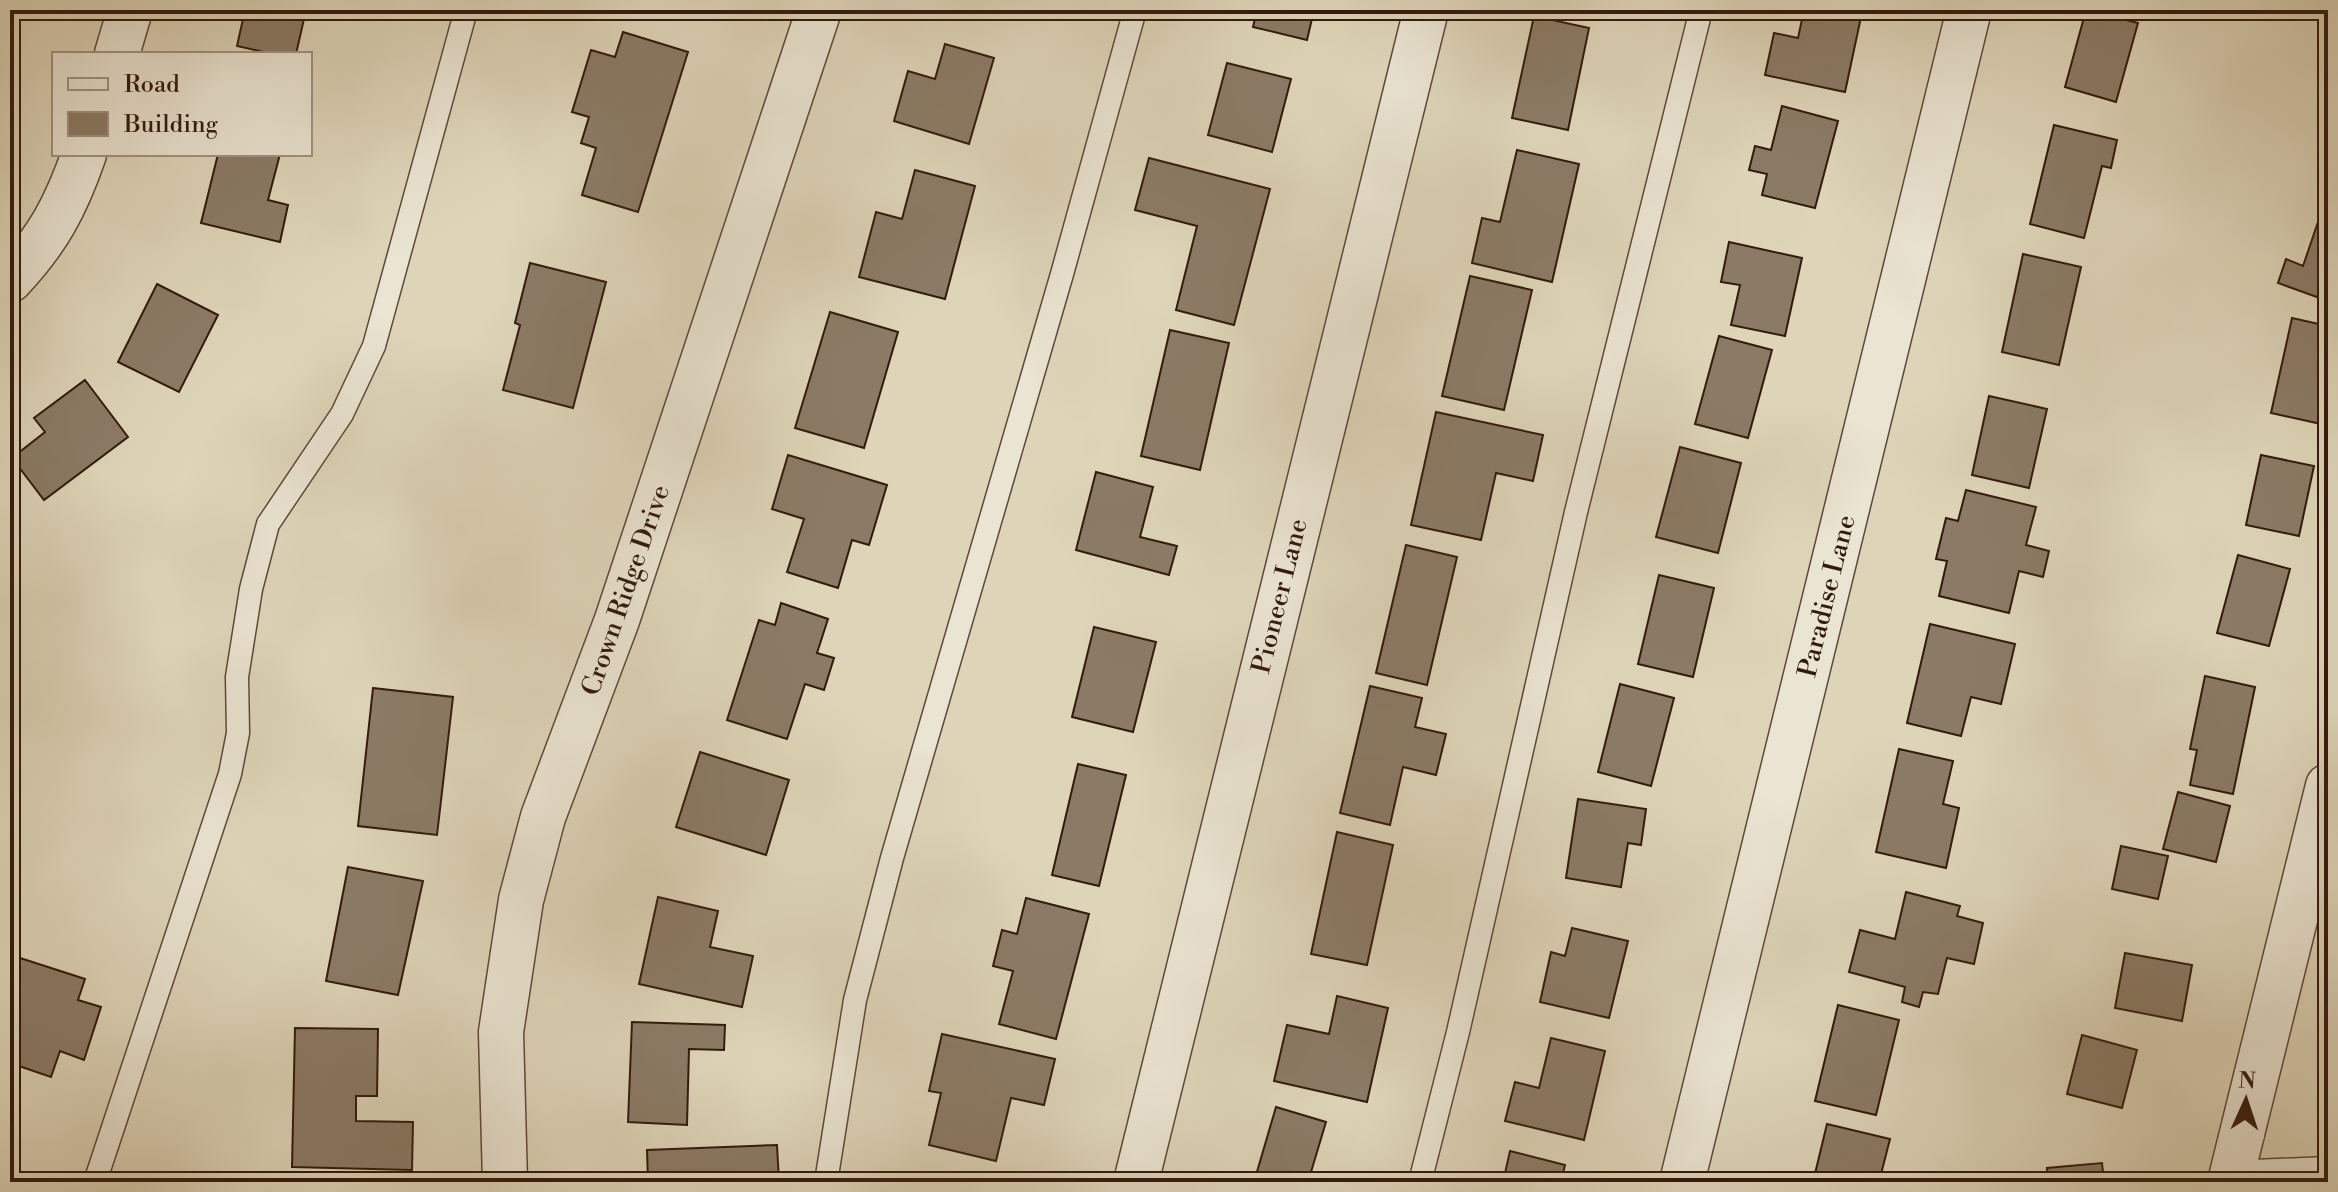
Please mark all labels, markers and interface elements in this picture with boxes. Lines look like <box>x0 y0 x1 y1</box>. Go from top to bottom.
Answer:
legend <box>52 52 312 156</box>
text: Road <box>124 70 180 100</box>
text: Building <box>123 110 218 140</box>
street label: Crown Ridge Drive <box>575 481 677 700</box>
street label: Paradise Lane <box>1791 512 1863 681</box>
street label: Pioneer Lane <box>1245 516 1315 677</box>
north arrow <box>2206 1060 2286 1140</box>
text: N <box>2238 1068 2257 1095</box>

